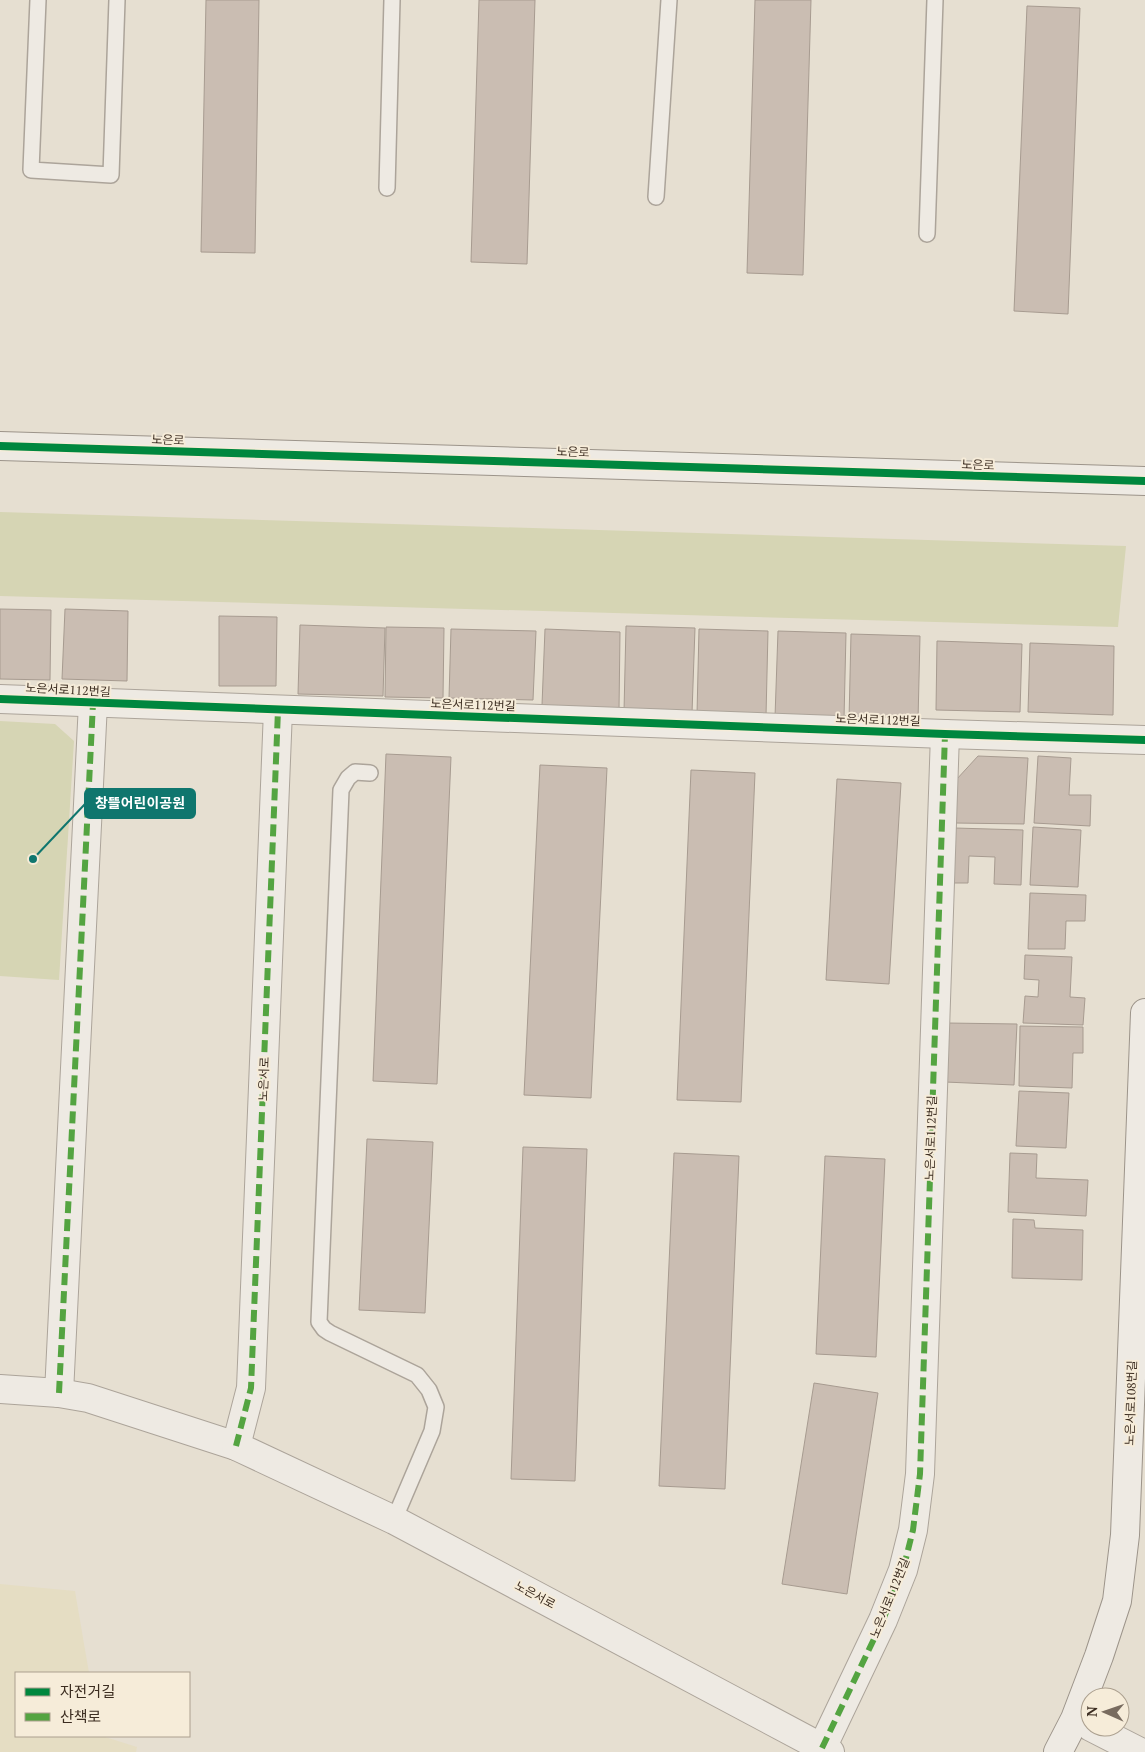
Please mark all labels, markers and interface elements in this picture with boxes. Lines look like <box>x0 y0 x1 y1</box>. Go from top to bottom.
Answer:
street label: 노은로 <box>151 431 185 448</box>
street label: 노은로 <box>556 443 590 460</box>
street label: 노은로 <box>961 456 995 473</box>
street label: 노은서로112번길 <box>25 680 111 699</box>
street label: 노은서로112번길 <box>430 696 516 713</box>
street label: 노은서로112번길 <box>835 711 921 728</box>
callout: 창뜰어린이공원 <box>85 789 195 818</box>
text: 창뜰어린이공원 <box>95 793 185 812</box>
street label: 노은서로 <box>255 1057 272 1101</box>
street label: 노은서로112번길 <box>922 1095 939 1181</box>
street label: 노은서로108번길 <box>1122 1360 1139 1446</box>
street label: 노은서로112번길 <box>867 1555 912 1640</box>
street label: 노은서로 <box>512 1578 558 1612</box>
legend <box>15 1672 190 1737</box>
text: 자전거길 <box>60 1681 115 1701</box>
north arrow <box>1080 1687 1130 1737</box>
text: 산책로 <box>60 1706 101 1726</box>
text: N <box>1082 1706 1101 1717</box>

